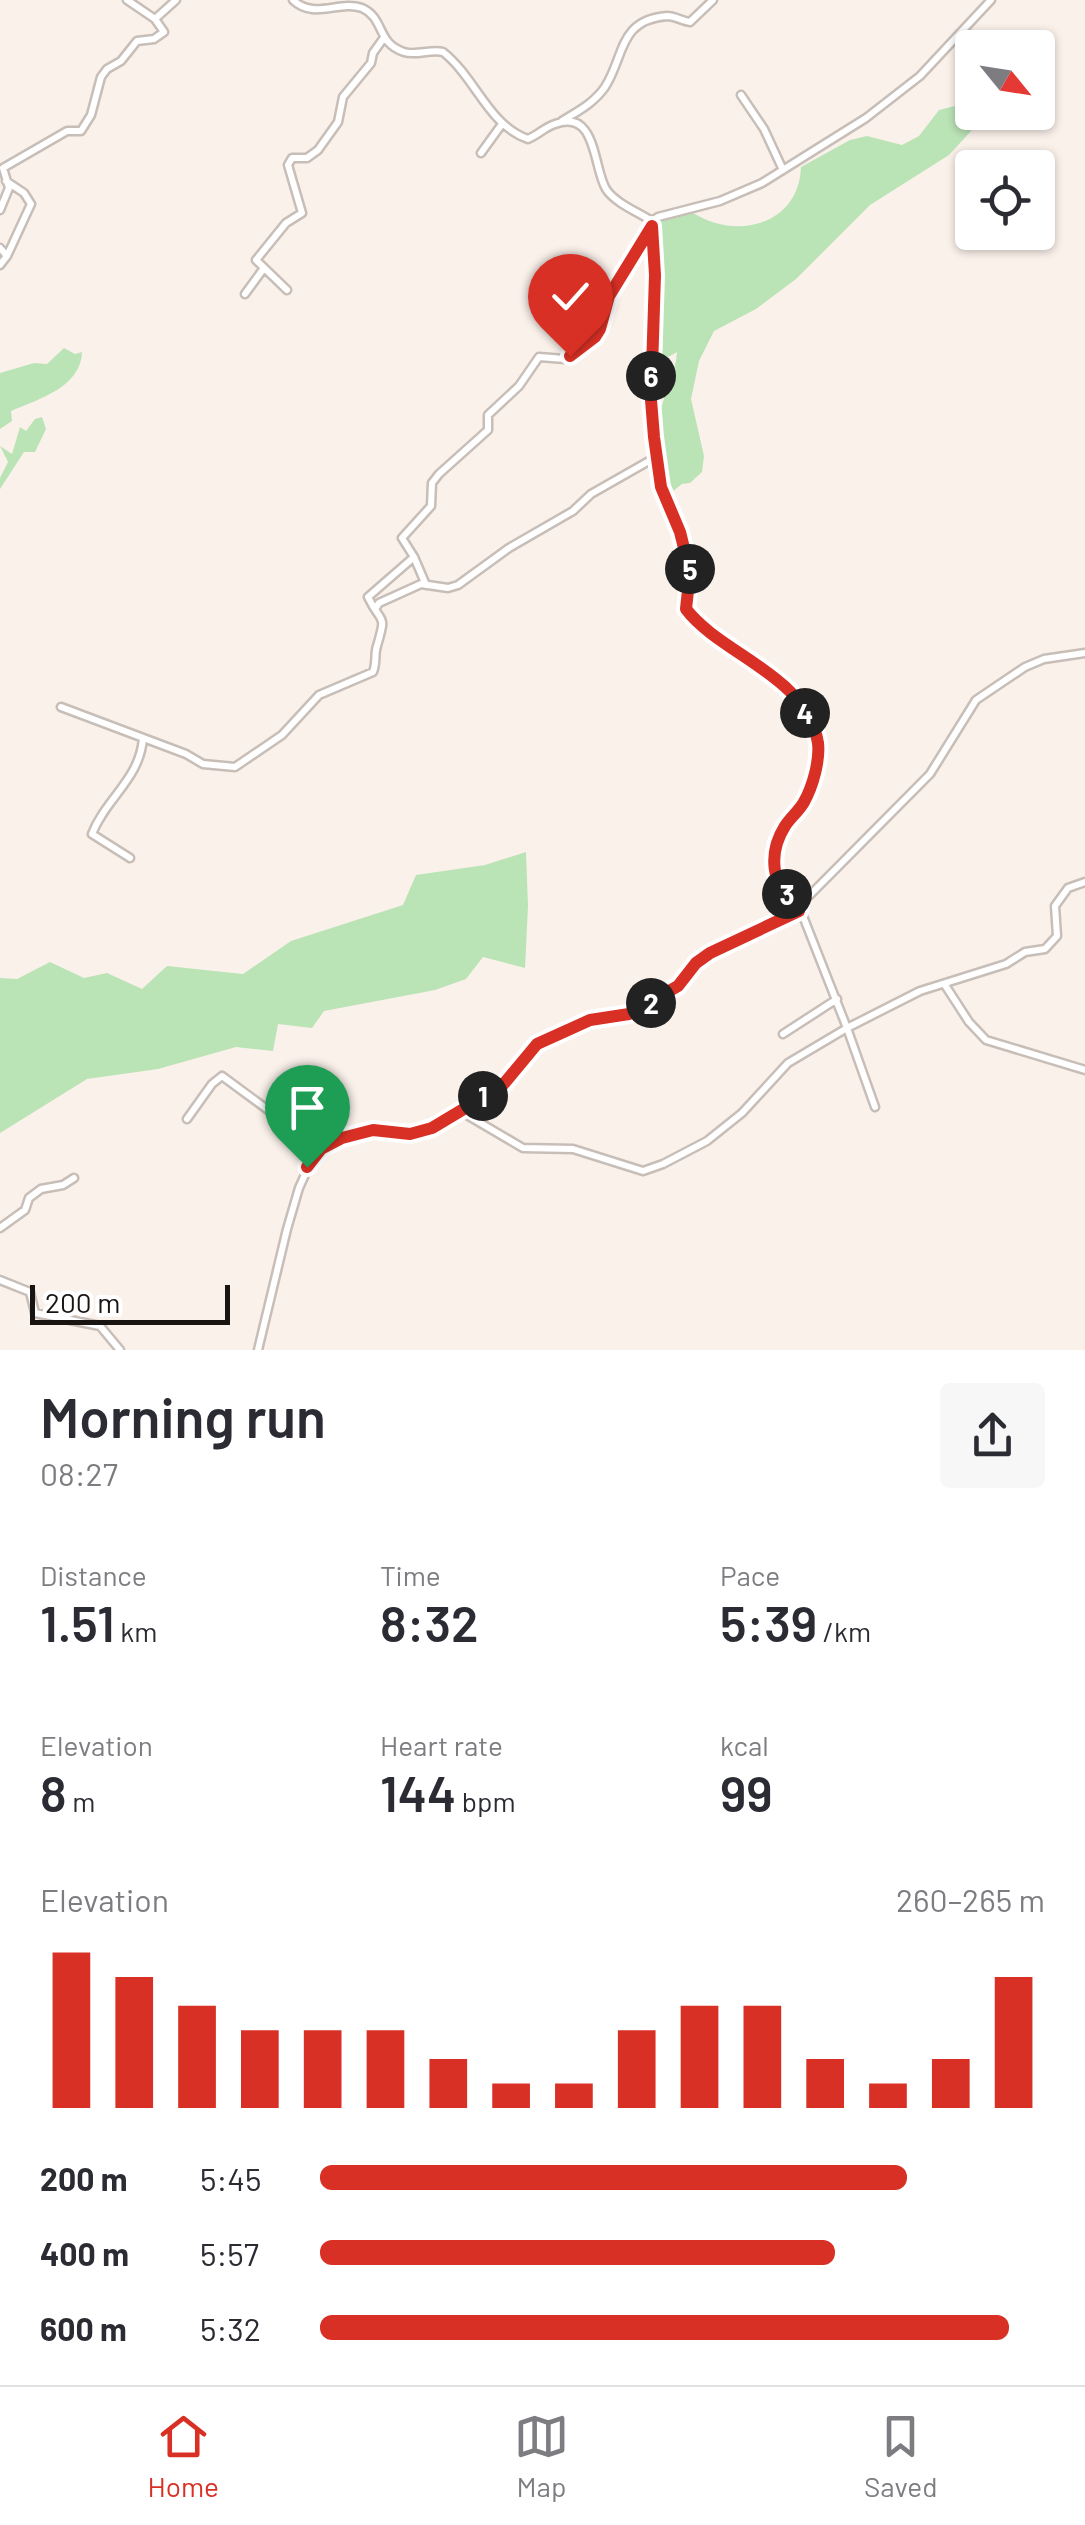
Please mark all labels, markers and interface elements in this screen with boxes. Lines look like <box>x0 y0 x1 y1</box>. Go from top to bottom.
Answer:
north arrow <box>955 30 1055 130</box>
map controls <box>955 30 1055 250</box>
button: locate <box>955 150 1055 250</box>
pin <box>528 254 613 357</box>
icon: check <box>543 269 598 324</box>
pin: 6 <box>626 351 676 401</box>
text: 6 <box>643 359 659 393</box>
pin: 5 <box>665 544 715 594</box>
text: 5 <box>682 552 698 586</box>
pin: 4 <box>780 688 830 738</box>
text: 4 <box>797 696 813 730</box>
pin: 3 <box>762 869 812 919</box>
text: 3 <box>779 877 795 911</box>
pin: 2 <box>626 978 676 1028</box>
text: 2 <box>643 986 659 1020</box>
pin <box>265 1065 350 1168</box>
pin: 1 <box>458 1071 508 1121</box>
text: 1 <box>478 1079 488 1113</box>
icon: arrive <box>280 1080 335 1135</box>
scale bar <box>30 1280 230 1324</box>
text: 200 m <box>45 1285 120 1319</box>
text: Morning run <box>40 1383 326 1449</box>
button: share <box>940 1383 1045 1488</box>
text: 08:27 <box>40 1454 118 1492</box>
text: Distance <box>40 1558 147 1592</box>
text: Time <box>380 1558 441 1592</box>
text: Pace <box>720 1558 780 1592</box>
text: 1.51 <box>40 1592 115 1652</box>
text: 8:32 <box>380 1592 479 1652</box>
text: 5:39 <box>720 1592 817 1652</box>
text: km <box>115 1614 157 1648</box>
text: /km <box>817 1614 871 1648</box>
text: Elevation <box>40 1728 153 1762</box>
text: Heart rate <box>380 1728 503 1762</box>
text: kcal <box>720 1728 769 1762</box>
text: 8 <box>40 1762 67 1822</box>
text: 144 <box>380 1762 456 1822</box>
text: 99 <box>720 1762 773 1822</box>
text: m <box>67 1784 95 1818</box>
text: bpm <box>456 1784 516 1818</box>
text: Elevation <box>40 1880 169 1918</box>
text: 260–265 m <box>896 1880 1045 1918</box>
text: 200 m <box>40 2159 128 2197</box>
text: 5:45 <box>200 2159 261 2197</box>
text: 400 m <box>40 2234 129 2272</box>
text: 5:57 <box>200 2234 259 2272</box>
text: 600 m <box>40 2309 127 2347</box>
text: 5:32 <box>200 2309 261 2347</box>
tab: Home <box>148 2409 219 2503</box>
tab: Map <box>514 2409 569 2503</box>
tab: Saved <box>864 2409 937 2503</box>

